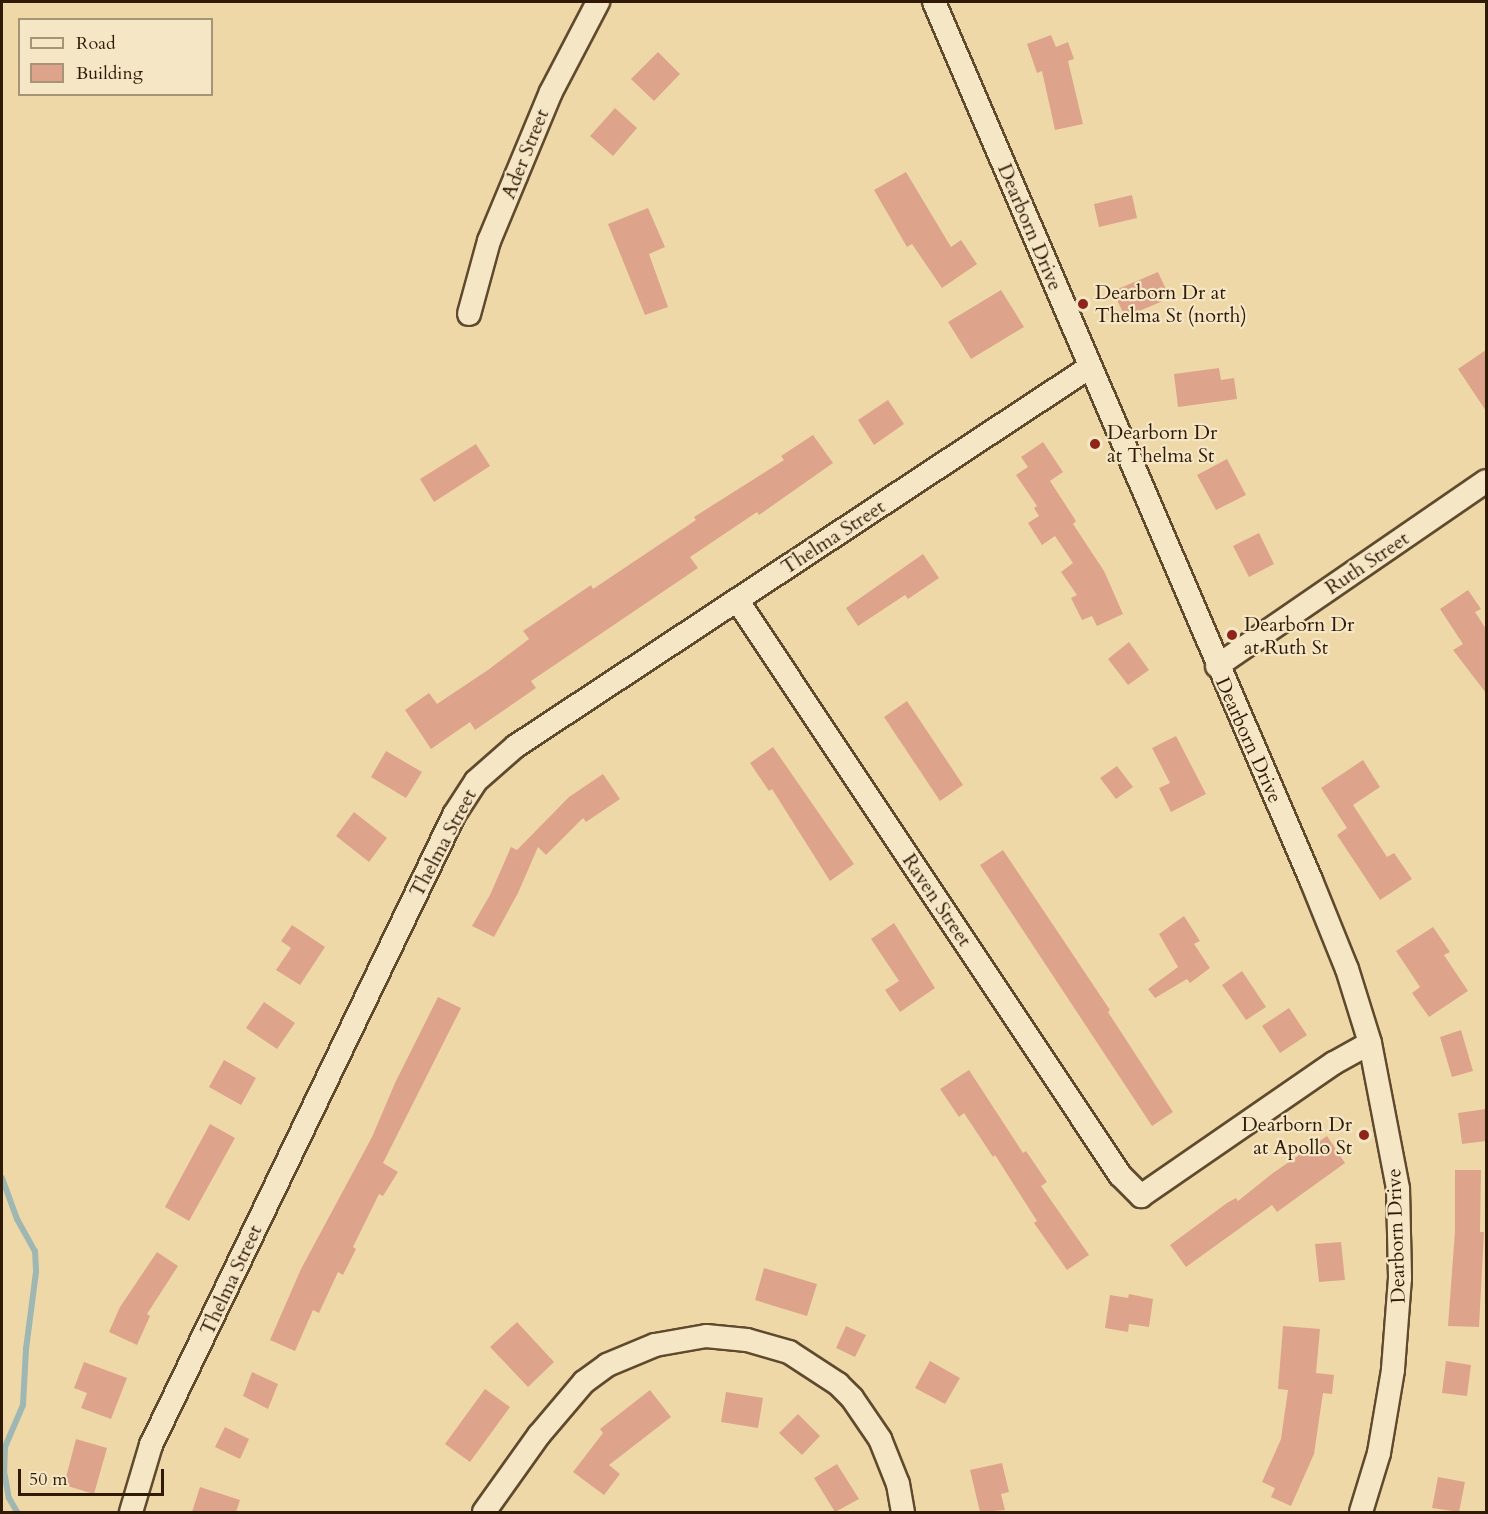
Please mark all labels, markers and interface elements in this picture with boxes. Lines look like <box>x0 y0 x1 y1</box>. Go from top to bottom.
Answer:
legend <box>18 18 213 96</box>
text: Road <box>76 31 116 56</box>
text: Building <box>76 61 143 86</box>
street label: Ader Street <box>496 106 554 202</box>
street label: Dearborn Drive <box>993 160 1067 294</box>
place label: Dearborn Dr at Thelma St (north) <box>1095 280 1247 327</box>
marker: Dearborn Dr at Thelma St (north) <box>1076 297 1090 311</box>
place label: Dearborn Dr at Thelma St <box>1107 420 1217 467</box>
marker: Dearborn Dr at Thelma St <box>1088 437 1102 451</box>
street label: Thelma Street <box>777 495 889 579</box>
street label: Ruth Street <box>1321 526 1413 600</box>
place label: Dearborn Dr at Ruth St <box>1244 612 1354 659</box>
marker: Dearborn Dr at Ruth St <box>1225 628 1239 642</box>
street label: Dearborn Drive <box>1211 673 1287 807</box>
street label: Thelma Street <box>405 785 481 901</box>
street label: Raven Street <box>897 849 977 951</box>
place label: Dearborn Dr at Apollo St <box>1242 1112 1352 1159</box>
marker: Dearborn Dr at Apollo St <box>1357 1128 1371 1142</box>
street label: Dearborn Drive <box>1382 1168 1410 1304</box>
street label: Thelma Street <box>195 1221 267 1339</box>
scale bar <box>21 1457 166 1495</box>
text: 50 m <box>29 1467 68 1492</box>

